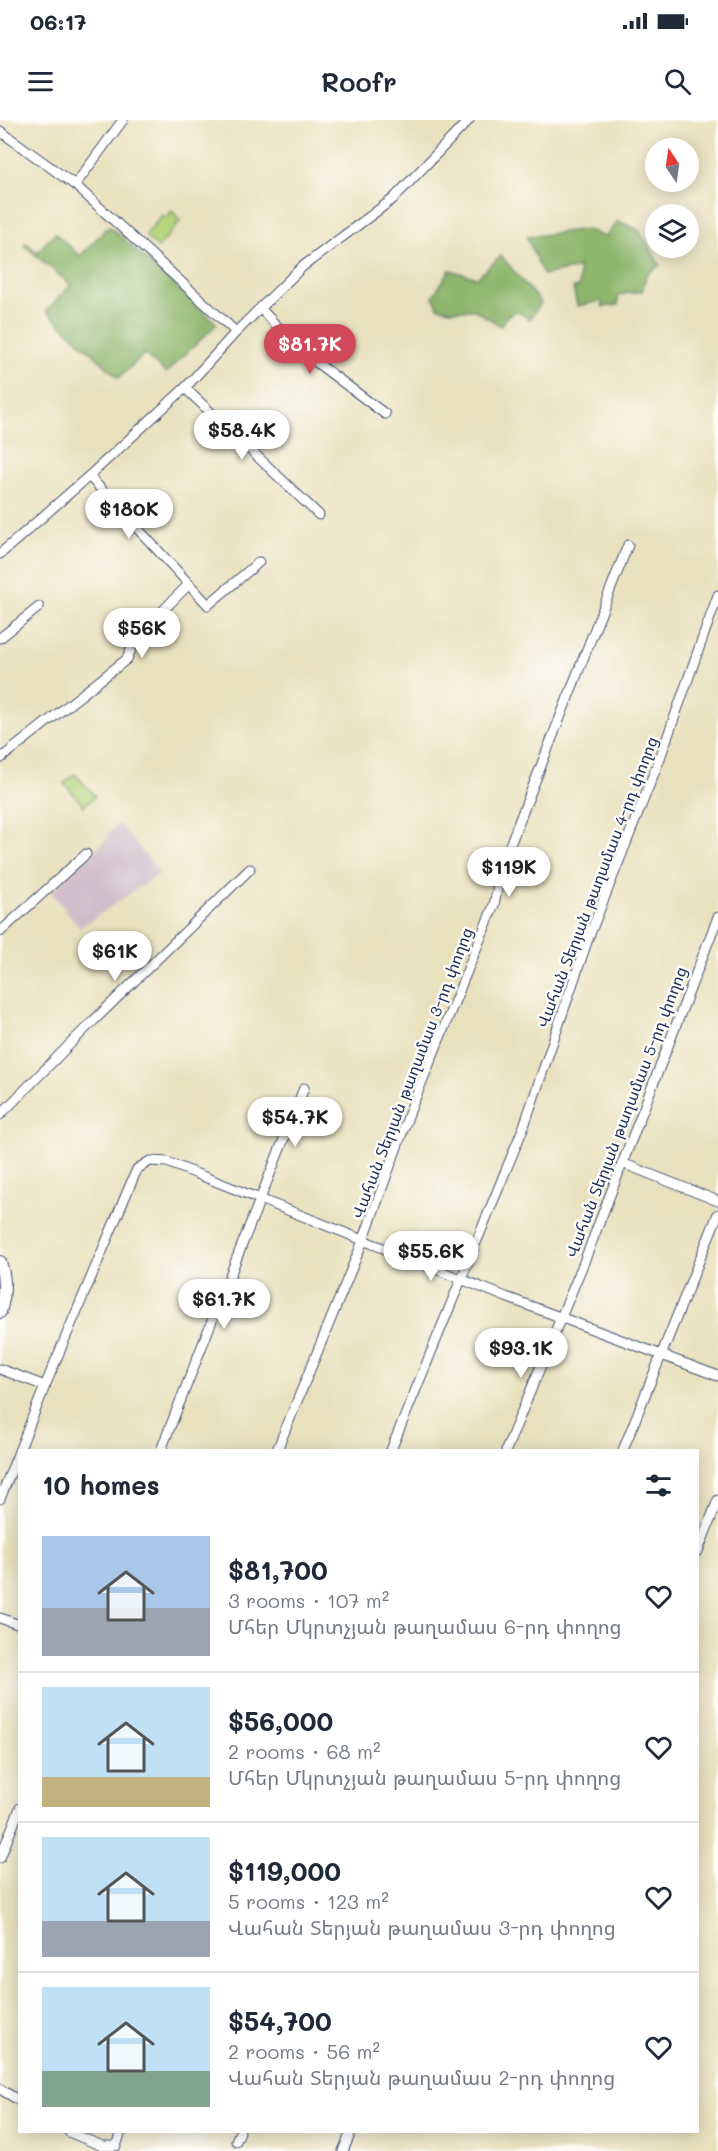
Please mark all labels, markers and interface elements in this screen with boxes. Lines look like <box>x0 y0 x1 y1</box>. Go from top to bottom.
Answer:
text: 06:17 <box>30 7 86 36</box>
text: Roofr <box>321 64 397 99</box>
icon: menu <box>24 65 57 98</box>
icon: search <box>661 65 694 98</box>
north arrow <box>645 138 699 192</box>
map controls <box>645 138 699 258</box>
button: layers <box>645 204 699 258</box>
pin: $81.7K <box>261 324 359 375</box>
text: $81.7K <box>278 330 342 356</box>
pin: $58.4K <box>193 410 291 461</box>
text: $58.4K <box>208 416 276 442</box>
pin: $180K <box>87 489 171 540</box>
text: $180K <box>99 495 159 521</box>
pin: $56K <box>106 608 178 659</box>
text: $56K <box>117 614 167 640</box>
street label: Վահան Տերյան թաղամաս 4-րդ փողոց <box>531 733 662 1030</box>
pin: $119K <box>467 847 551 898</box>
text: $119K <box>481 853 537 879</box>
street label: Վահան Տերյան թաղամաս 3-րդ փողոց <box>346 924 477 1221</box>
pin: $61K <box>79 931 151 982</box>
text: $61K <box>92 937 138 963</box>
street label: Վահան Տերյան թաղամաս 5-րդ փողոց <box>560 963 691 1260</box>
pin: $54.7K <box>246 1097 344 1148</box>
text: $54.7K <box>261 1103 329 1129</box>
pin: $55.6K <box>382 1231 480 1282</box>
text: $55.6K <box>397 1237 465 1263</box>
pin: $61.7K <box>175 1279 273 1330</box>
text: $61.7K <box>192 1285 256 1311</box>
pin: $93.1K <box>472 1328 570 1379</box>
text: $93.1K <box>489 1334 553 1360</box>
text: 10 homes <box>42 1468 160 1502</box>
icon: filters <box>642 1469 675 1502</box>
text: $81,700 <box>228 1553 328 1587</box>
icon: home <box>90 1560 162 1632</box>
icon: heart <box>642 1580 675 1613</box>
text: 3 rooms · 107 m² <box>228 1587 389 1613</box>
text: Մհեր Մկրտչյան թաղամաս 6-րդ փողոց <box>228 1613 622 1639</box>
text: $56,000 <box>228 1704 333 1738</box>
icon: home <box>90 1711 162 1783</box>
icon: heart <box>642 1731 675 1764</box>
text: 2 rooms · 68 m² <box>228 1738 381 1764</box>
text: Մհեր Մկրտչյան թաղամաս 5-րդ փողոց <box>228 1764 621 1790</box>
text: $119,000 <box>228 1854 341 1888</box>
icon: home <box>90 1861 162 1933</box>
icon: heart <box>642 1881 675 1914</box>
text: 5 rooms · 123 m² <box>228 1888 389 1914</box>
text: Վահան Տերյան թաղամաս 3-րդ փողոց <box>228 1914 616 1940</box>
text: $54,700 <box>228 2004 332 2038</box>
icon: home <box>90 2011 162 2083</box>
icon: heart <box>642 2031 675 2064</box>
text: 2 rooms · 56 m² <box>228 2038 380 2064</box>
text: Վահան Տերյան թաղամաս 2-րդ փողոց <box>228 2064 615 2090</box>

